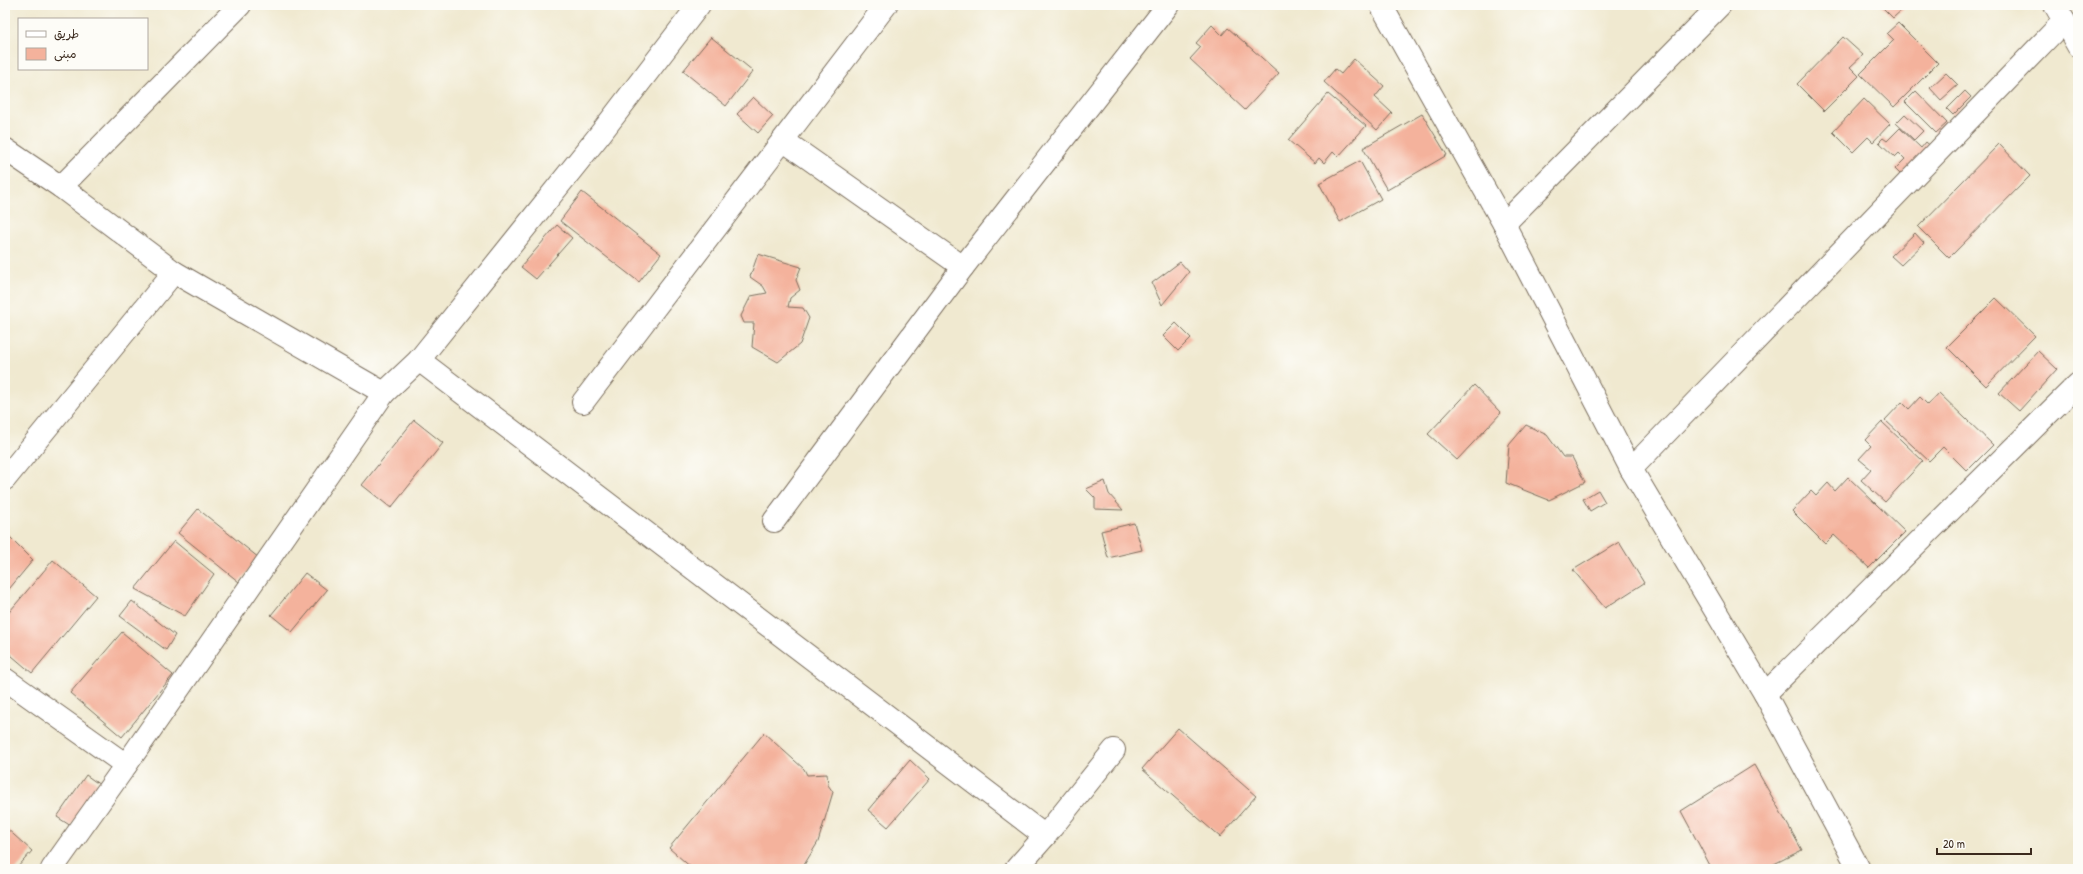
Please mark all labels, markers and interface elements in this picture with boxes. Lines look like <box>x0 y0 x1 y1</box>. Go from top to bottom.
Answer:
legend <box>18 18 148 70</box>
text: طريق <box>54 25 79 42</box>
text: مبنى <box>54 45 77 62</box>
scale bar <box>1937 830 2031 856</box>
text: 20 m <box>1943 835 1965 852</box>

